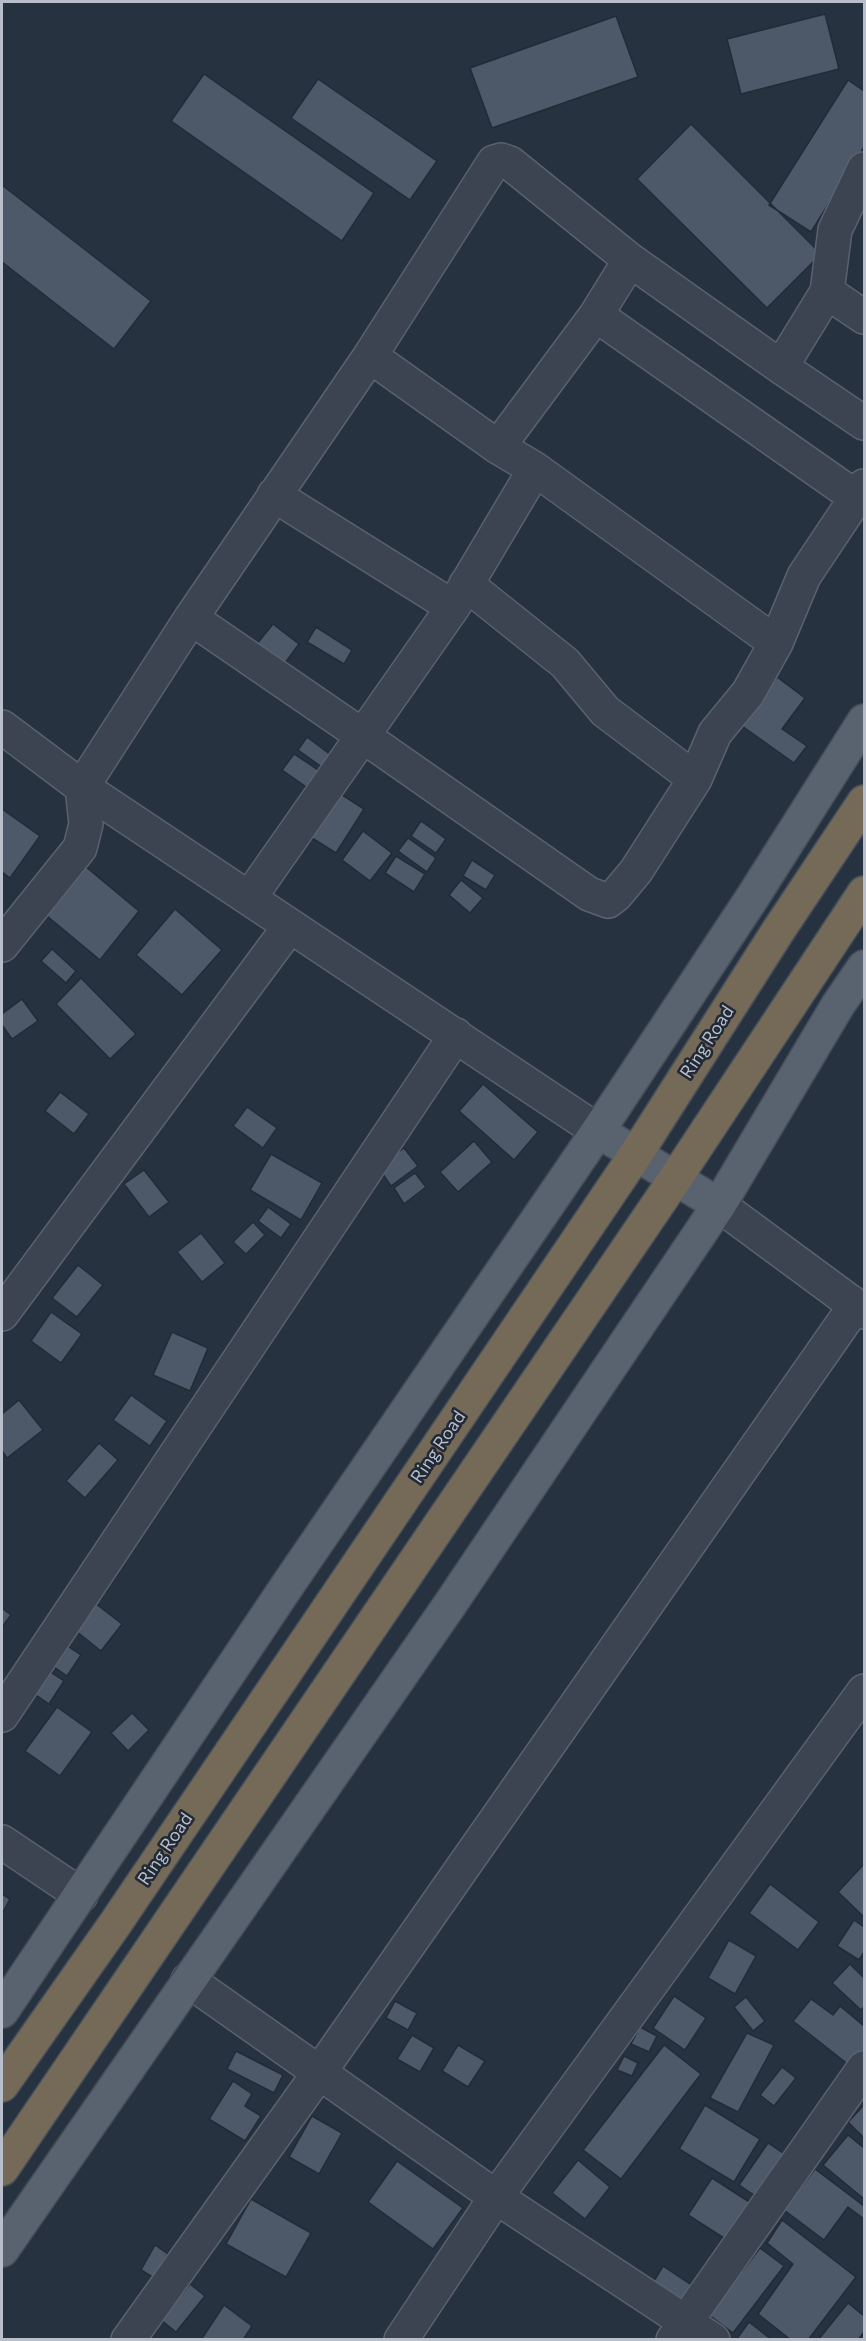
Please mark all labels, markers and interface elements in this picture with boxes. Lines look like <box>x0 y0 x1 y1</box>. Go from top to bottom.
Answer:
street label: Ring Road <box>676 1002 738 1082</box>
street label: Ring Road <box>406 1407 470 1487</box>
street label: Ring Road <box>133 1809 197 1889</box>

